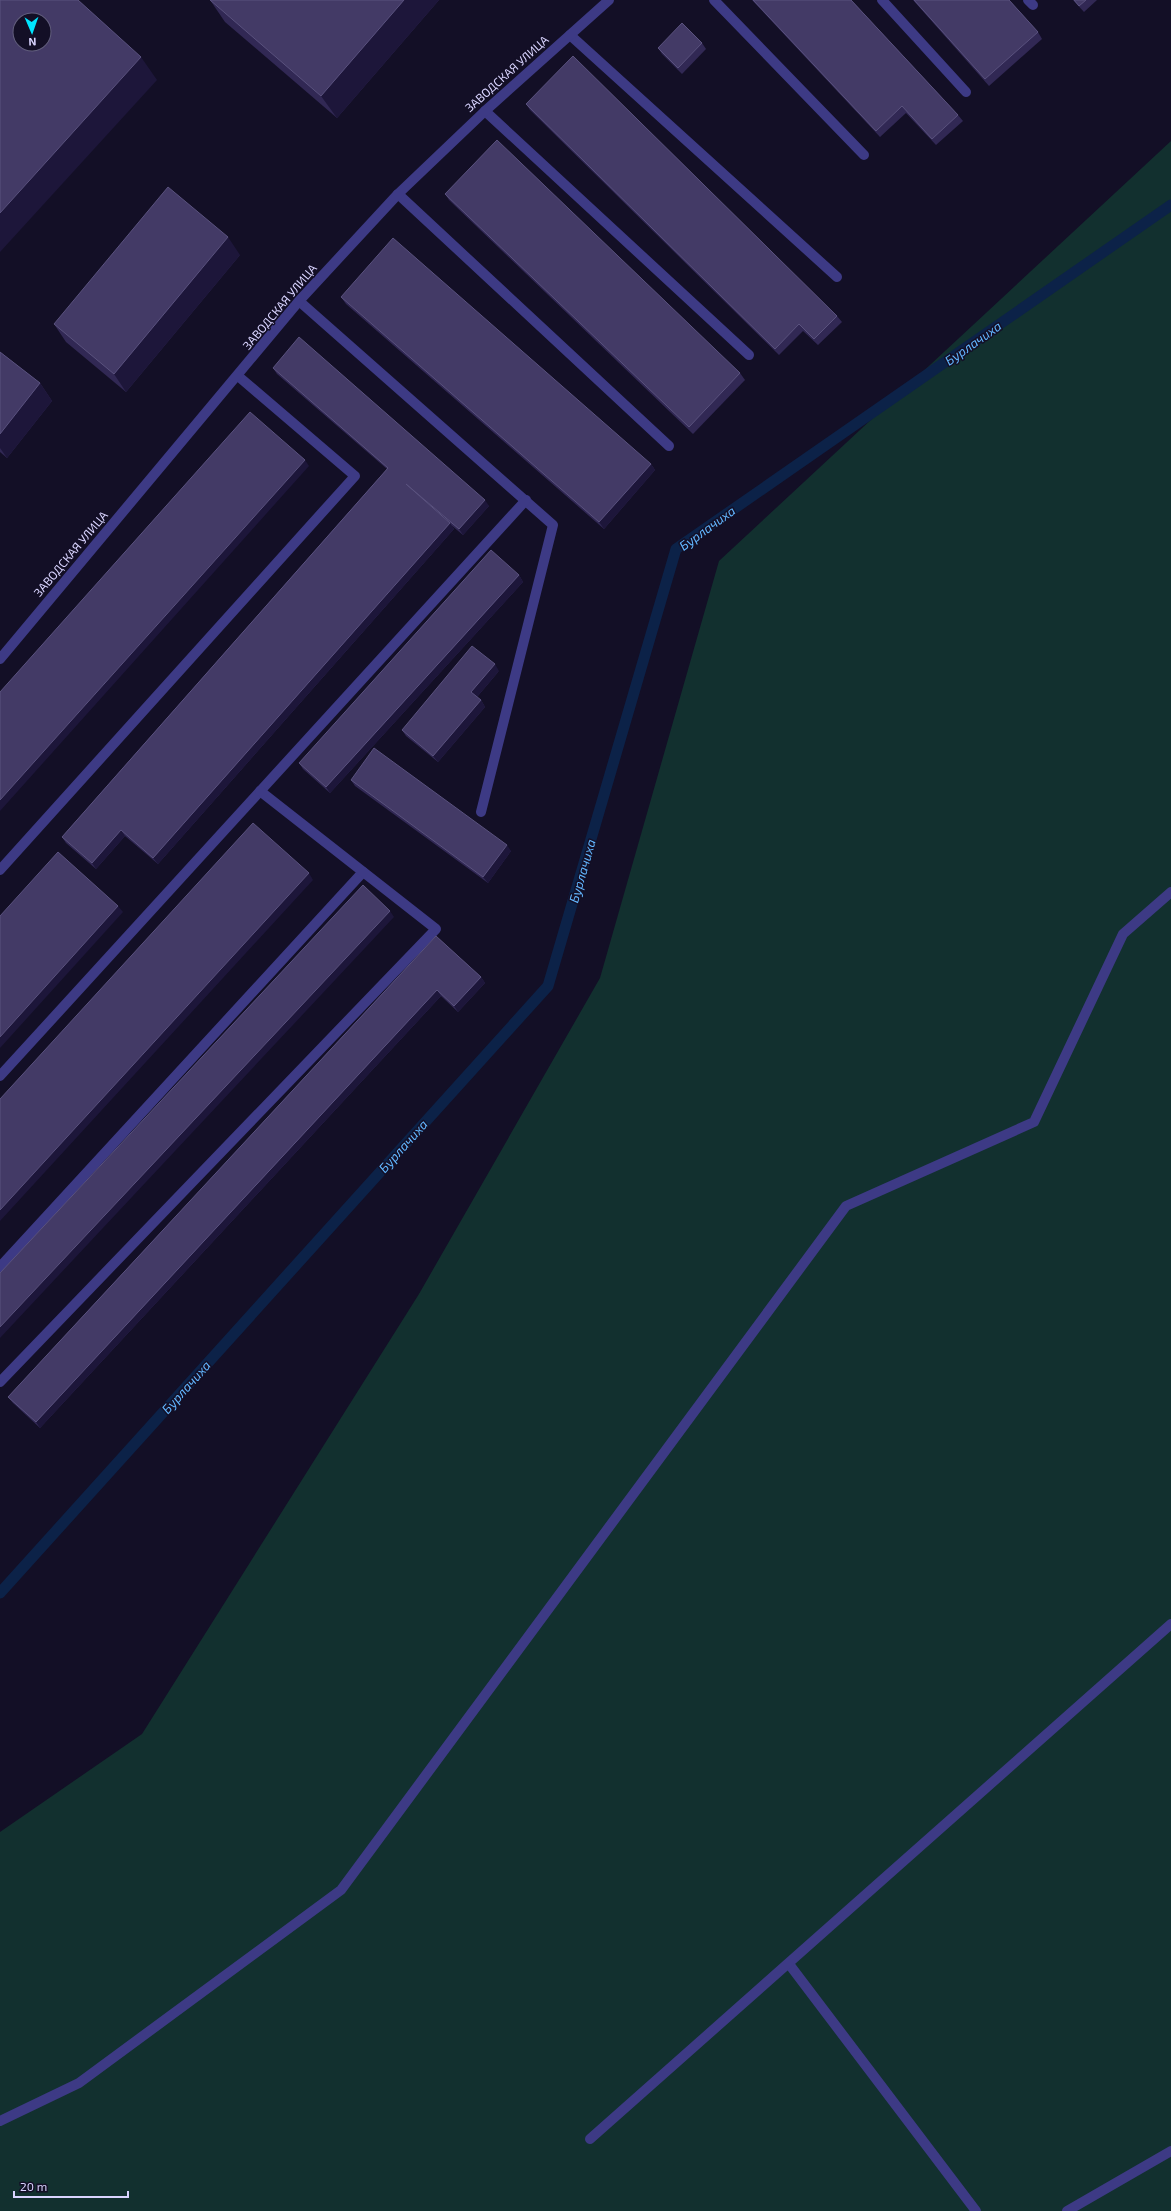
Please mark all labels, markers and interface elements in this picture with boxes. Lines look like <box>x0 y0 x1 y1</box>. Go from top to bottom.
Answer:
north arrow <box>12 12 52 52</box>
street label: ЗАВОДСКАЯ УЛИЦА <box>462 32 551 114</box>
text: N <box>28 36 37 49</box>
street label: ЗАВОДСКАЯ УЛИЦА <box>239 260 319 352</box>
water label: Бурлачиха <box>942 318 1004 368</box>
water label: Бурлачиха <box>676 502 738 554</box>
street label: ЗАВОДСКАЯ УЛИЦА <box>30 507 110 599</box>
water label: Бурлачиха <box>565 837 599 905</box>
water label: Бурлачиха <box>375 1116 431 1176</box>
water label: Бурлачиха <box>158 1357 214 1417</box>
scale bar <box>14 2173 128 2199</box>
text: 20 m <box>20 2179 47 2193</box>

